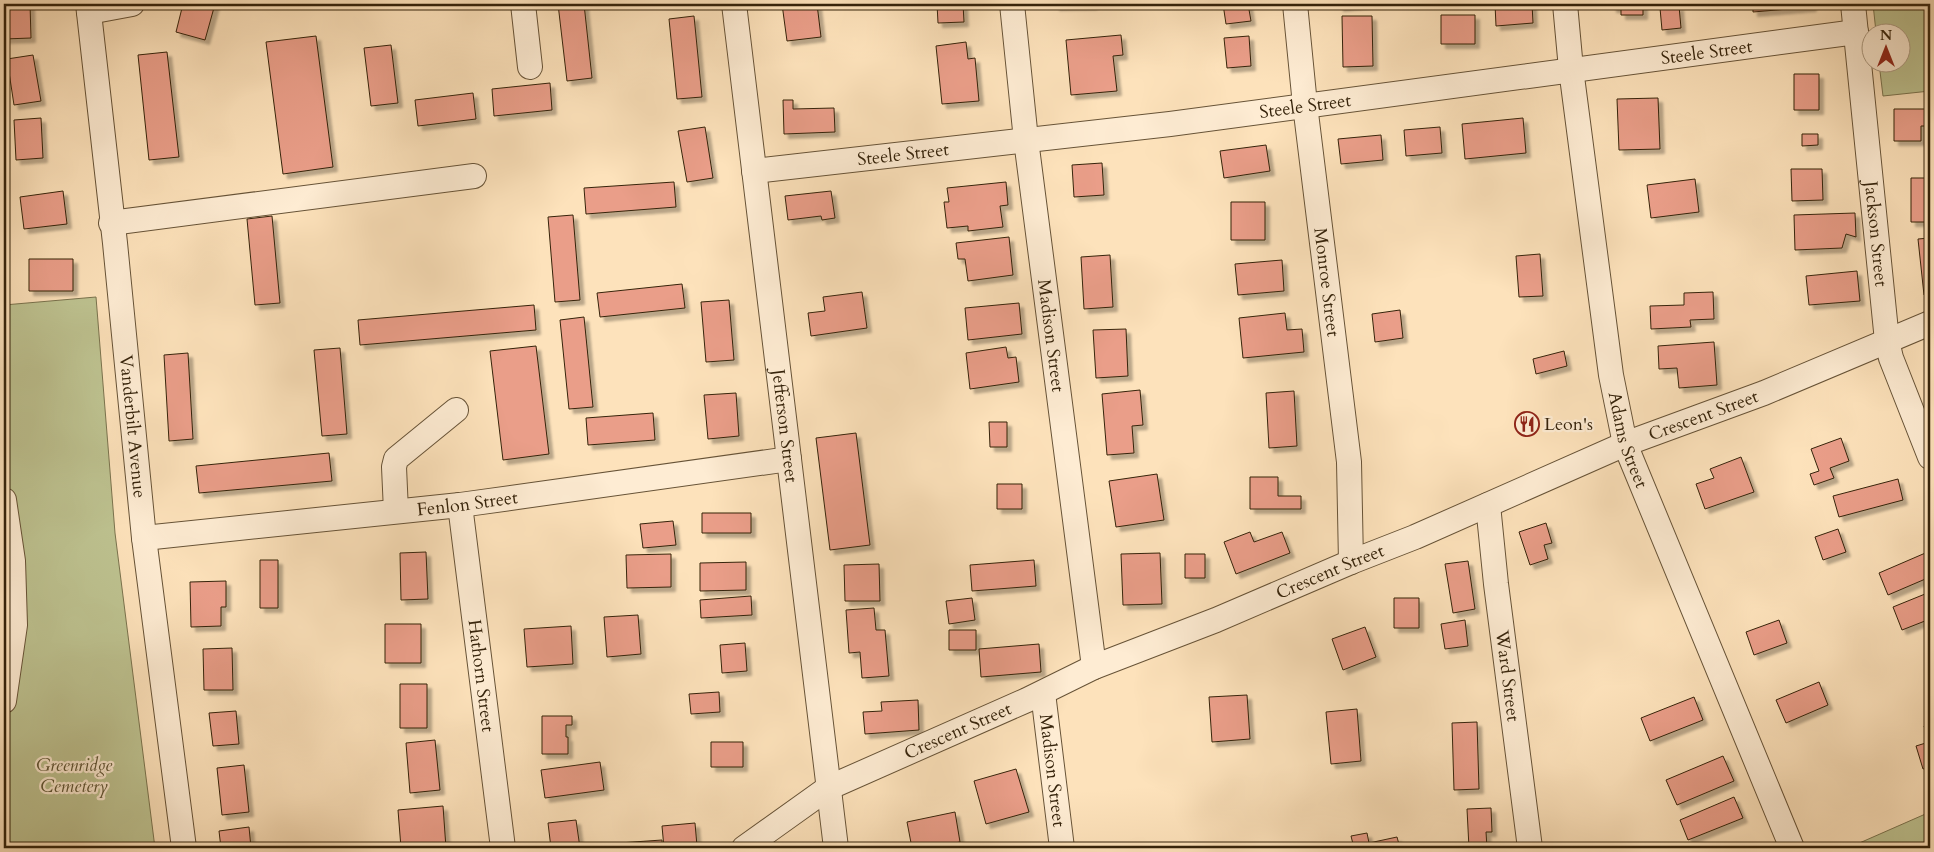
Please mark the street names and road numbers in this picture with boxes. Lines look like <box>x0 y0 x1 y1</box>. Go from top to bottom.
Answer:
street label: Steele Street <box>1659 33 1754 71</box>
street label: Steele Street <box>1258 87 1353 124</box>
street label: Steele Street <box>856 137 951 172</box>
street label: Jackson Street <box>1858 177 1894 288</box>
street label: Monroe Street <box>1308 226 1346 338</box>
street label: Madison Street <box>1032 278 1071 394</box>
street label: Vanderbilt Avenue <box>114 354 153 499</box>
street label: Jefferson Street <box>765 365 804 484</box>
street label: Crescent Street <box>1645 384 1762 447</box>
street label: Adams Street <box>1602 389 1654 492</box>
street label: Fenlon Street <box>415 485 519 522</box>
street label: Crescent Street <box>1272 538 1388 605</box>
street label: Hathorn Street <box>462 618 501 734</box>
street label: Ward Street <box>1489 628 1526 723</box>
street label: Crescent Street <box>900 696 1016 765</box>
street label: Madison Street <box>1033 713 1072 829</box>

